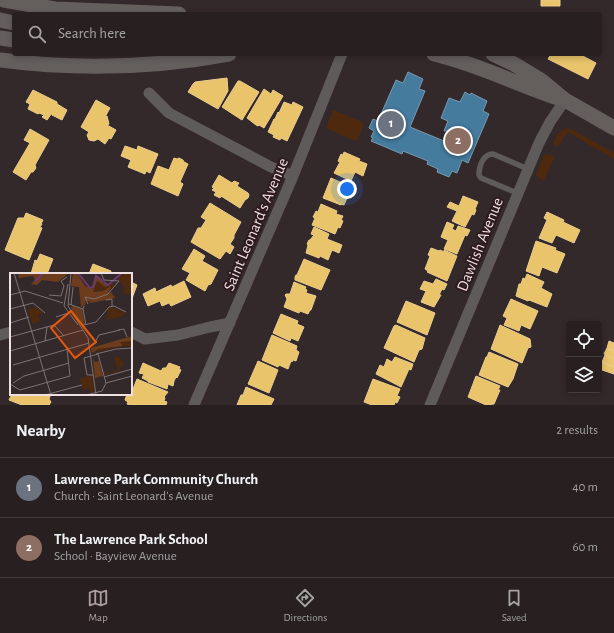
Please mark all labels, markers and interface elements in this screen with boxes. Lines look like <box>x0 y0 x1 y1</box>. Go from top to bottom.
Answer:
search box <box>12 12 602 56</box>
icon: search <box>26 23 48 45</box>
text: Search here <box>58 26 126 41</box>
pin: 1 <box>378 109 404 139</box>
pin: 2 <box>445 126 471 156</box>
street label: Saint Leonard's Avenue <box>221 156 291 293</box>
your location <box>337 179 357 199</box>
street label: Dawlish Avenue <box>454 195 506 294</box>
inset map <box>10 273 132 395</box>
map controls <box>566 321 602 393</box>
button: locate <box>566 321 602 357</box>
button: layers <box>566 357 602 393</box>
text: Nearby <box>16 422 66 439</box>
text: 2 results <box>556 424 598 437</box>
text: Lawrence Park Community Church <box>54 472 258 487</box>
text: 1 <box>27 481 31 494</box>
text: 40 m <box>572 481 598 494</box>
text: Church · Saint Leonard's Avenue <box>54 490 213 503</box>
text: The Lawrence Park School <box>54 532 208 547</box>
text: 2 <box>26 541 32 554</box>
text: 60 m <box>572 541 598 554</box>
text: School · Bayview Avenue <box>54 550 177 563</box>
tab: Map <box>87 587 109 624</box>
tab: Directions <box>283 587 327 624</box>
tab: Saved <box>502 587 527 624</box>

